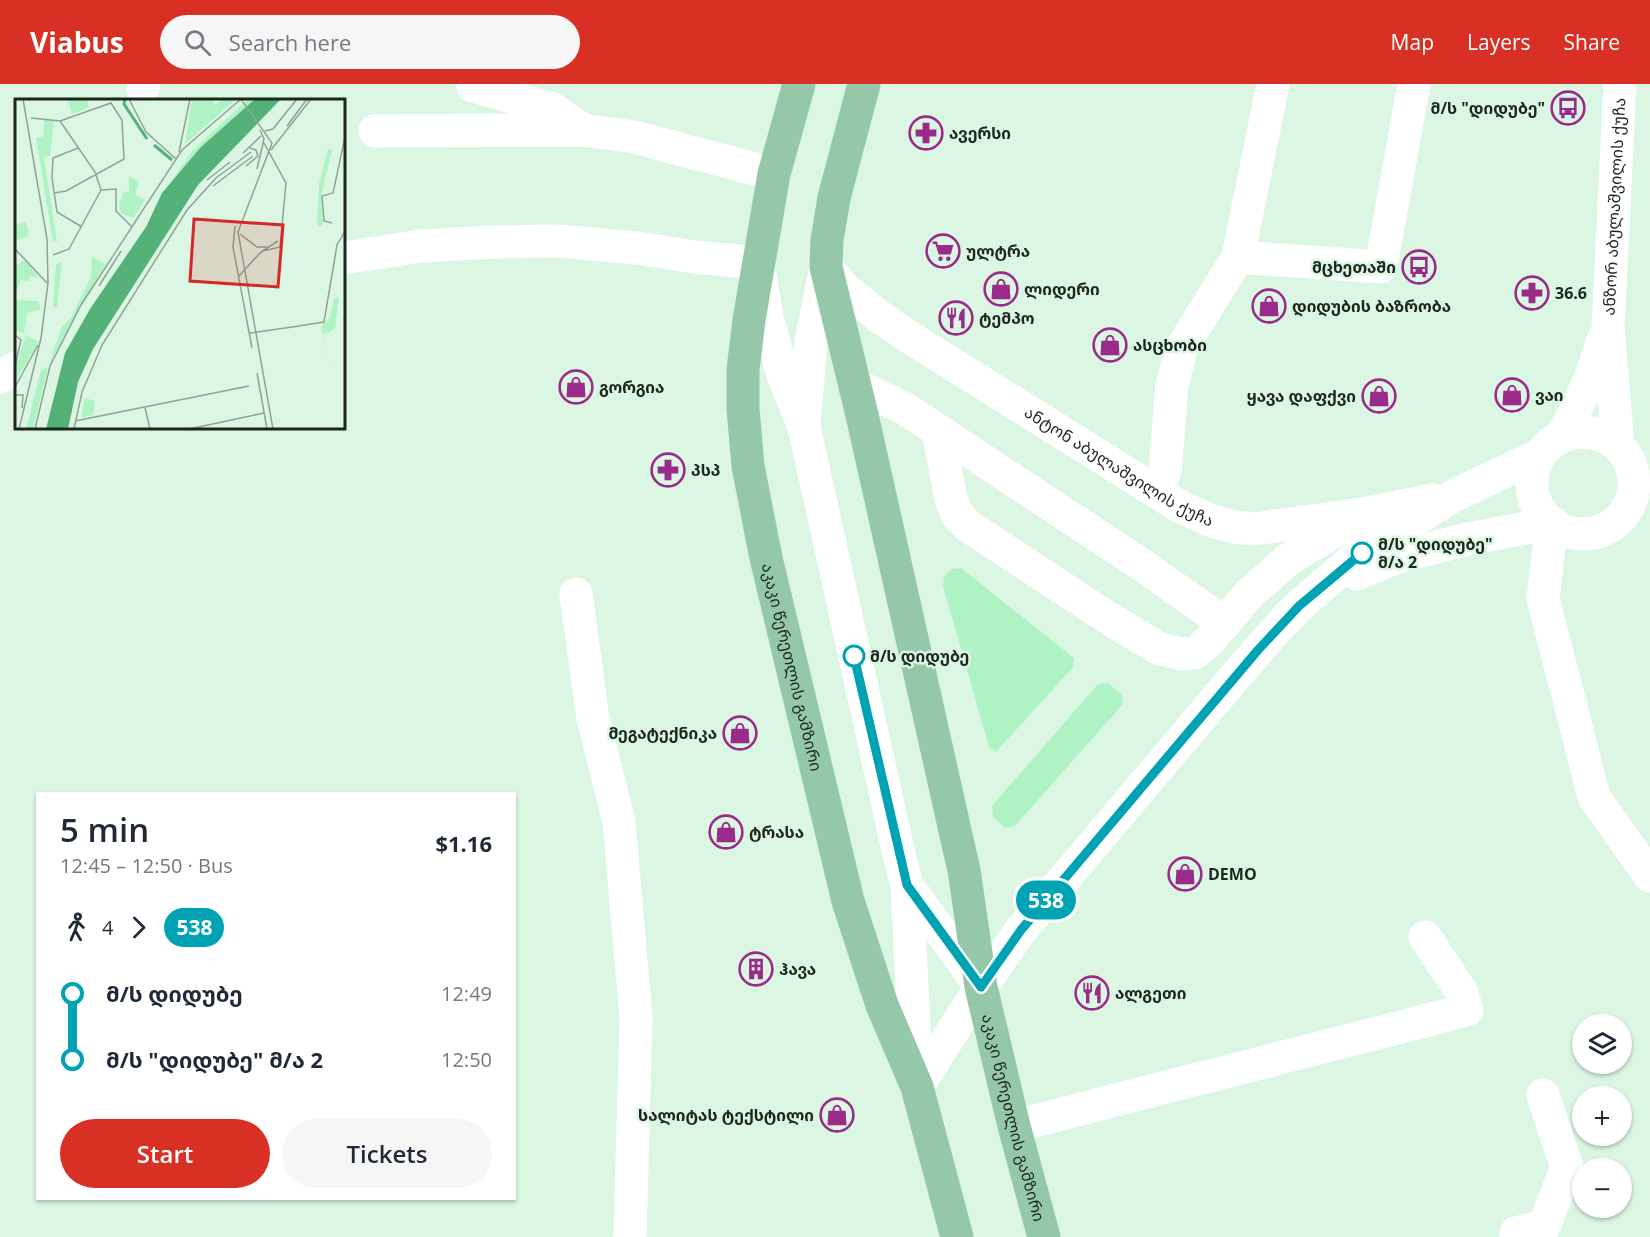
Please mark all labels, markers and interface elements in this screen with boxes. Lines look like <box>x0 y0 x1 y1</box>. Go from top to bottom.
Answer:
search box <box>160 15 580 69</box>
text: Viabus <box>30 23 124 61</box>
icon: search <box>181 26 214 59</box>
text: Search here <box>229 27 351 57</box>
text: Map <box>1391 28 1434 56</box>
text: Layers <box>1467 28 1531 56</box>
text: Share <box>1564 28 1620 56</box>
bus stop icon: მ/ს "დიდუბე" <box>1550 90 1586 126</box>
place label: მ/ს "დიდუბე" <box>1431 97 1545 119</box>
street label: ანზორ აბულაშვილის ქუჩა <box>1598 97 1630 316</box>
inset map <box>15 99 345 429</box>
pharmacy icon: ავერსი <box>908 115 944 151</box>
place label: ავერსი <box>949 122 1011 144</box>
supermarket icon: ულტრა <box>925 233 961 269</box>
place label: ულტრა <box>966 240 1030 262</box>
bus stop icon: მცხეთაში <box>1401 249 1437 285</box>
place label: მცხეთაში <box>1312 256 1396 278</box>
shop icon: ლიდერი <box>983 271 1019 307</box>
pharmacy icon: 36.6 <box>1514 275 1550 311</box>
place label: ლიდერი <box>1024 278 1100 300</box>
place label: 36.6 <box>1555 282 1587 304</box>
shop icon: დიდუბის ბაზრობა <box>1251 288 1287 324</box>
place label: დიდუბის ბაზრობა <box>1292 295 1451 317</box>
restaurant icon: ტემპო <box>938 300 974 336</box>
place label: ტემპო <box>979 307 1035 329</box>
shop icon: ასცხობი <box>1092 327 1128 363</box>
place label: ასცხობი <box>1133 334 1207 356</box>
shop icon: გორგია <box>558 369 594 405</box>
place label: გორგია <box>599 376 664 398</box>
shop icon: ვაი <box>1494 377 1530 413</box>
shop icon: ყავა დაფქვი <box>1361 378 1397 414</box>
place label: ვაი <box>1535 384 1563 406</box>
place label: ყავა დაფქვი <box>1247 385 1356 407</box>
street label: ანტონ აბულაშვილის ქუჩა <box>1020 401 1217 531</box>
pharmacy icon: პსპ <box>650 452 686 488</box>
place label: პსპ <box>691 459 720 481</box>
place label: მ/ს "დიდუბე" მ/ა 2 <box>1378 533 1492 573</box>
marker: მ/ს "დიდუბე" მ/ა 2 <box>1351 542 1373 564</box>
street label: აკაკი წერეთლის გამზირი <box>757 561 828 773</box>
marker: მ/ს დიდუბე <box>843 645 865 667</box>
place label: მ/ს დიდუბე <box>870 645 969 667</box>
shop icon: მეგატექნიკა <box>722 715 758 751</box>
place label: მეგატექნიკა <box>608 722 717 744</box>
text: 5 min <box>60 807 149 852</box>
shop icon: ტრასა <box>708 814 744 850</box>
place label: ტრასა <box>749 821 804 843</box>
text: $1.16 <box>435 828 492 858</box>
text: 12:45 – 12:50 · Bus <box>60 852 233 879</box>
shop icon: DEMO <box>1167 856 1203 892</box>
place label: DEMO <box>1208 863 1257 885</box>
line badge: 538 <box>1012 880 1080 920</box>
text: 538 <box>1028 886 1064 914</box>
icon: walk <box>60 911 93 944</box>
icon: forward <box>122 911 155 944</box>
text: 538 <box>176 913 212 941</box>
text: 4 <box>102 914 113 941</box>
building icon: ჰავა <box>738 951 774 987</box>
place label: ჰავა <box>779 958 816 980</box>
restaurant icon: ალგეთი <box>1074 975 1110 1011</box>
text: მ/ს დიდუბე <box>106 978 243 1008</box>
text: 12:49 <box>441 980 492 1007</box>
place label: ალგეთი <box>1115 982 1186 1004</box>
street label: აკაკი წერეთლის გამზირი <box>977 1012 1050 1224</box>
map controls <box>1572 1014 1632 1218</box>
button: layers <box>1572 1014 1632 1074</box>
text: მ/ს "დიდუბე" მ/ა 2 <box>106 1044 323 1074</box>
text: 12:50 <box>441 1046 492 1073</box>
button: + <box>1572 1086 1632 1146</box>
shop icon: სალიტას ტექსტილი <box>819 1097 855 1133</box>
place label: სალიტას ტექსტილი <box>638 1104 814 1126</box>
button: Start <box>60 1119 270 1188</box>
button: Tickets <box>282 1119 492 1188</box>
button: − <box>1572 1158 1632 1218</box>

